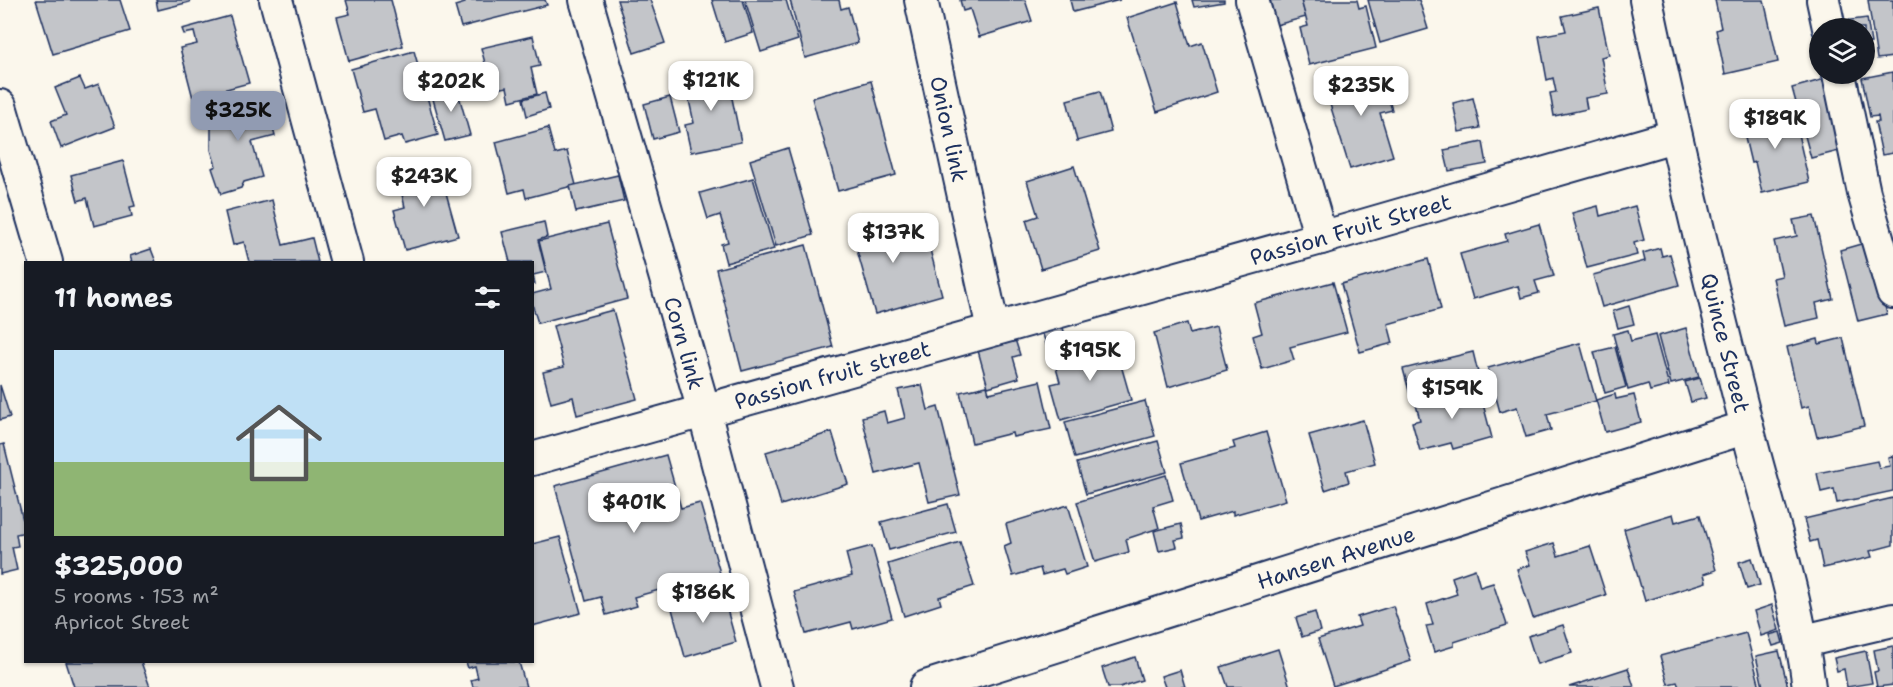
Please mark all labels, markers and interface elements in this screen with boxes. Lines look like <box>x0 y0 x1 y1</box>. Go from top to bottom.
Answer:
map controls <box>1809 18 1875 84</box>
button: layers <box>1809 18 1875 84</box>
pin: $121K <box>669 61 753 112</box>
pin: $202K <box>409 62 493 113</box>
pin: $235K <box>1319 66 1403 117</box>
text: $121K <box>682 67 740 93</box>
text: $202K <box>417 68 485 94</box>
text: $235K <box>1327 72 1395 98</box>
street label: Onion link <box>923 73 974 185</box>
pin: $325K <box>196 91 280 142</box>
text: $325K <box>205 97 271 123</box>
pin: $189K <box>1733 99 1817 150</box>
text: $189K <box>1743 105 1807 131</box>
pin: $243K <box>382 157 466 208</box>
text: $243K <box>390 163 458 189</box>
street label: Passion Fruit Street <box>1247 187 1454 272</box>
pin: $137K <box>851 213 935 264</box>
text: $137K <box>862 219 924 245</box>
street label: Quince Street <box>1694 270 1757 416</box>
text: 11 homes <box>54 280 173 315</box>
icon: filters <box>471 281 504 314</box>
street label: Corn link <box>657 294 711 393</box>
pin: $195K <box>1048 331 1132 382</box>
street label: Passion fruit street <box>731 334 934 417</box>
text: $195K <box>1059 337 1121 363</box>
pin: $159K <box>1410 369 1494 420</box>
text: $159K <box>1421 375 1483 401</box>
icon: home <box>225 389 333 497</box>
pin: $401K <box>592 483 676 534</box>
text: $401K <box>602 489 666 515</box>
street label: Hansen Avenue <box>1253 519 1419 596</box>
text: $325,000 <box>54 548 183 583</box>
pin: $186K <box>661 573 745 624</box>
text: $186K <box>671 579 735 605</box>
text: 5 rooms · 153 m² <box>54 583 219 609</box>
text: Apricot Street <box>54 609 190 635</box>

